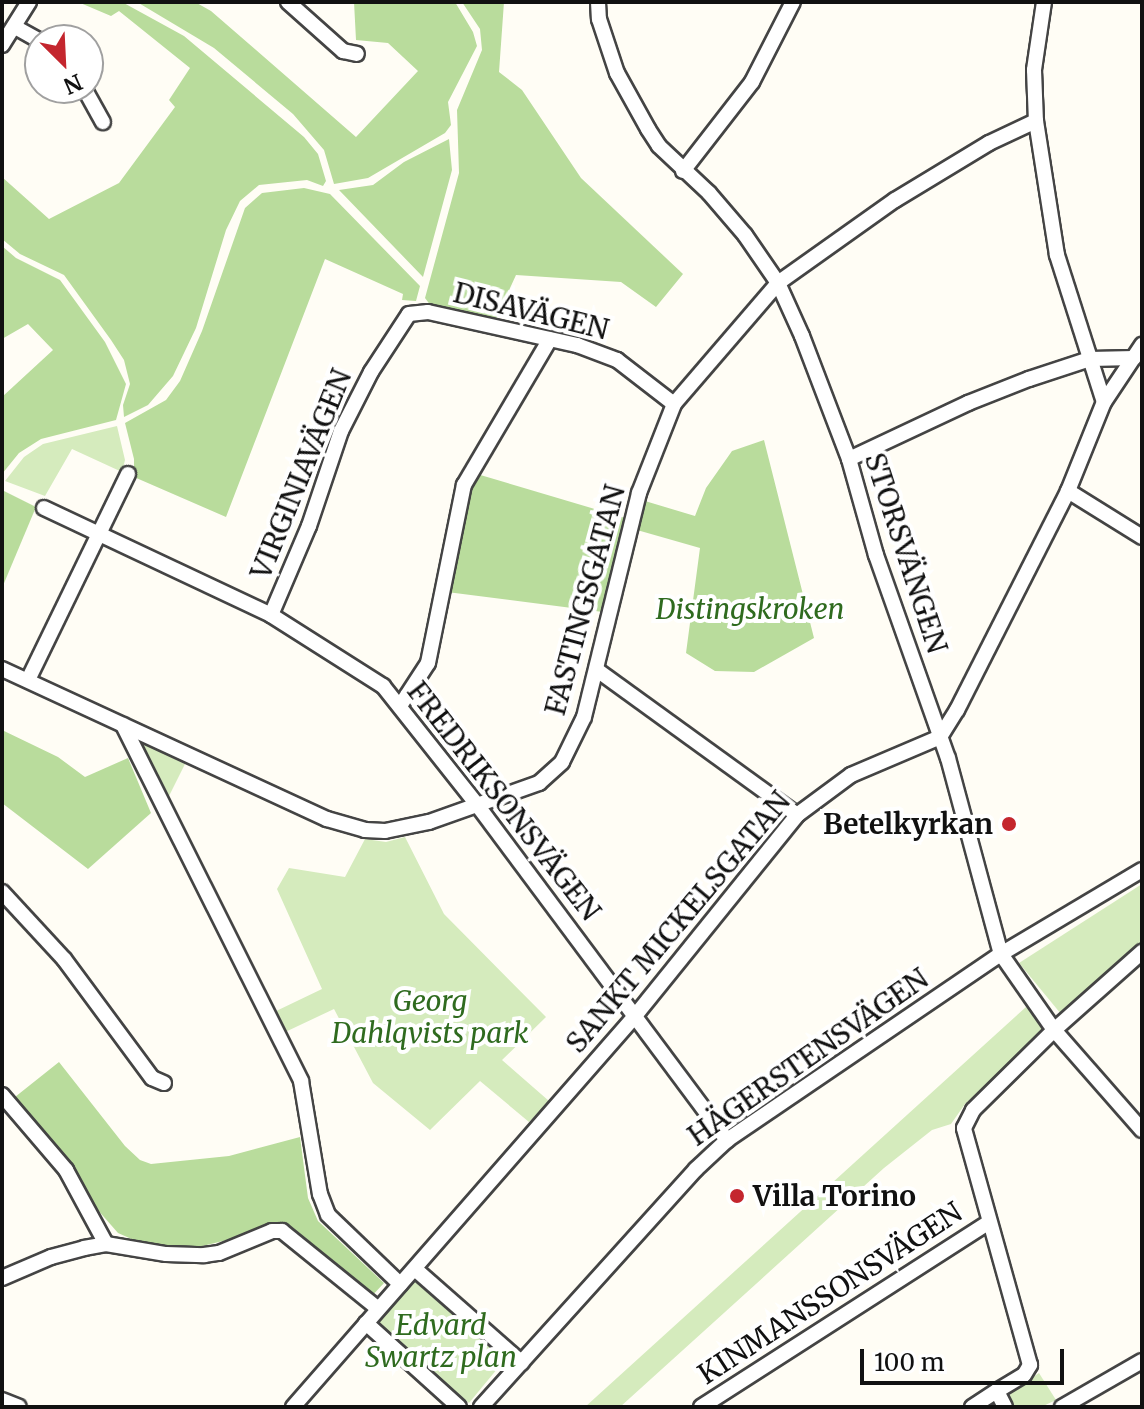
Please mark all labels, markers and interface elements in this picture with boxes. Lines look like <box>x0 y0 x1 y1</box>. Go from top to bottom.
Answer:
north arrow <box>24 24 104 104</box>
text: N <box>59 68 87 100</box>
street label: DISAVÄGEN <box>450 276 612 346</box>
street label: VIRGINIAVÄGEN <box>244 364 358 584</box>
street label: STORSVÄNGEN <box>858 449 954 657</box>
street label: FASTINGSGATAN <box>538 481 632 719</box>
park label: Distingskroken <box>656 592 844 626</box>
street label: FREDRIKSONSVÄGEN <box>400 675 608 927</box>
street label: SANKT MICKELSGATAN <box>559 785 797 1059</box>
place label: Betelkyrkan <box>823 807 993 841</box>
marker: Betelkyrkan <box>1000 815 1018 833</box>
street label: HÄGERSTENSVÄGEN <box>681 961 935 1153</box>
park label: Georg Dahlqvists park <box>331 984 529 1050</box>
place label: Villa Torino <box>753 1179 916 1213</box>
marker: Villa Torino <box>728 1187 746 1205</box>
street label: KINMANSSONSVÄGEN <box>692 1195 968 1391</box>
park label: Edvard Swartz plan <box>365 1308 517 1374</box>
scale bar <box>864 1333 1068 1383</box>
text: 100 m <box>874 1347 944 1378</box>

